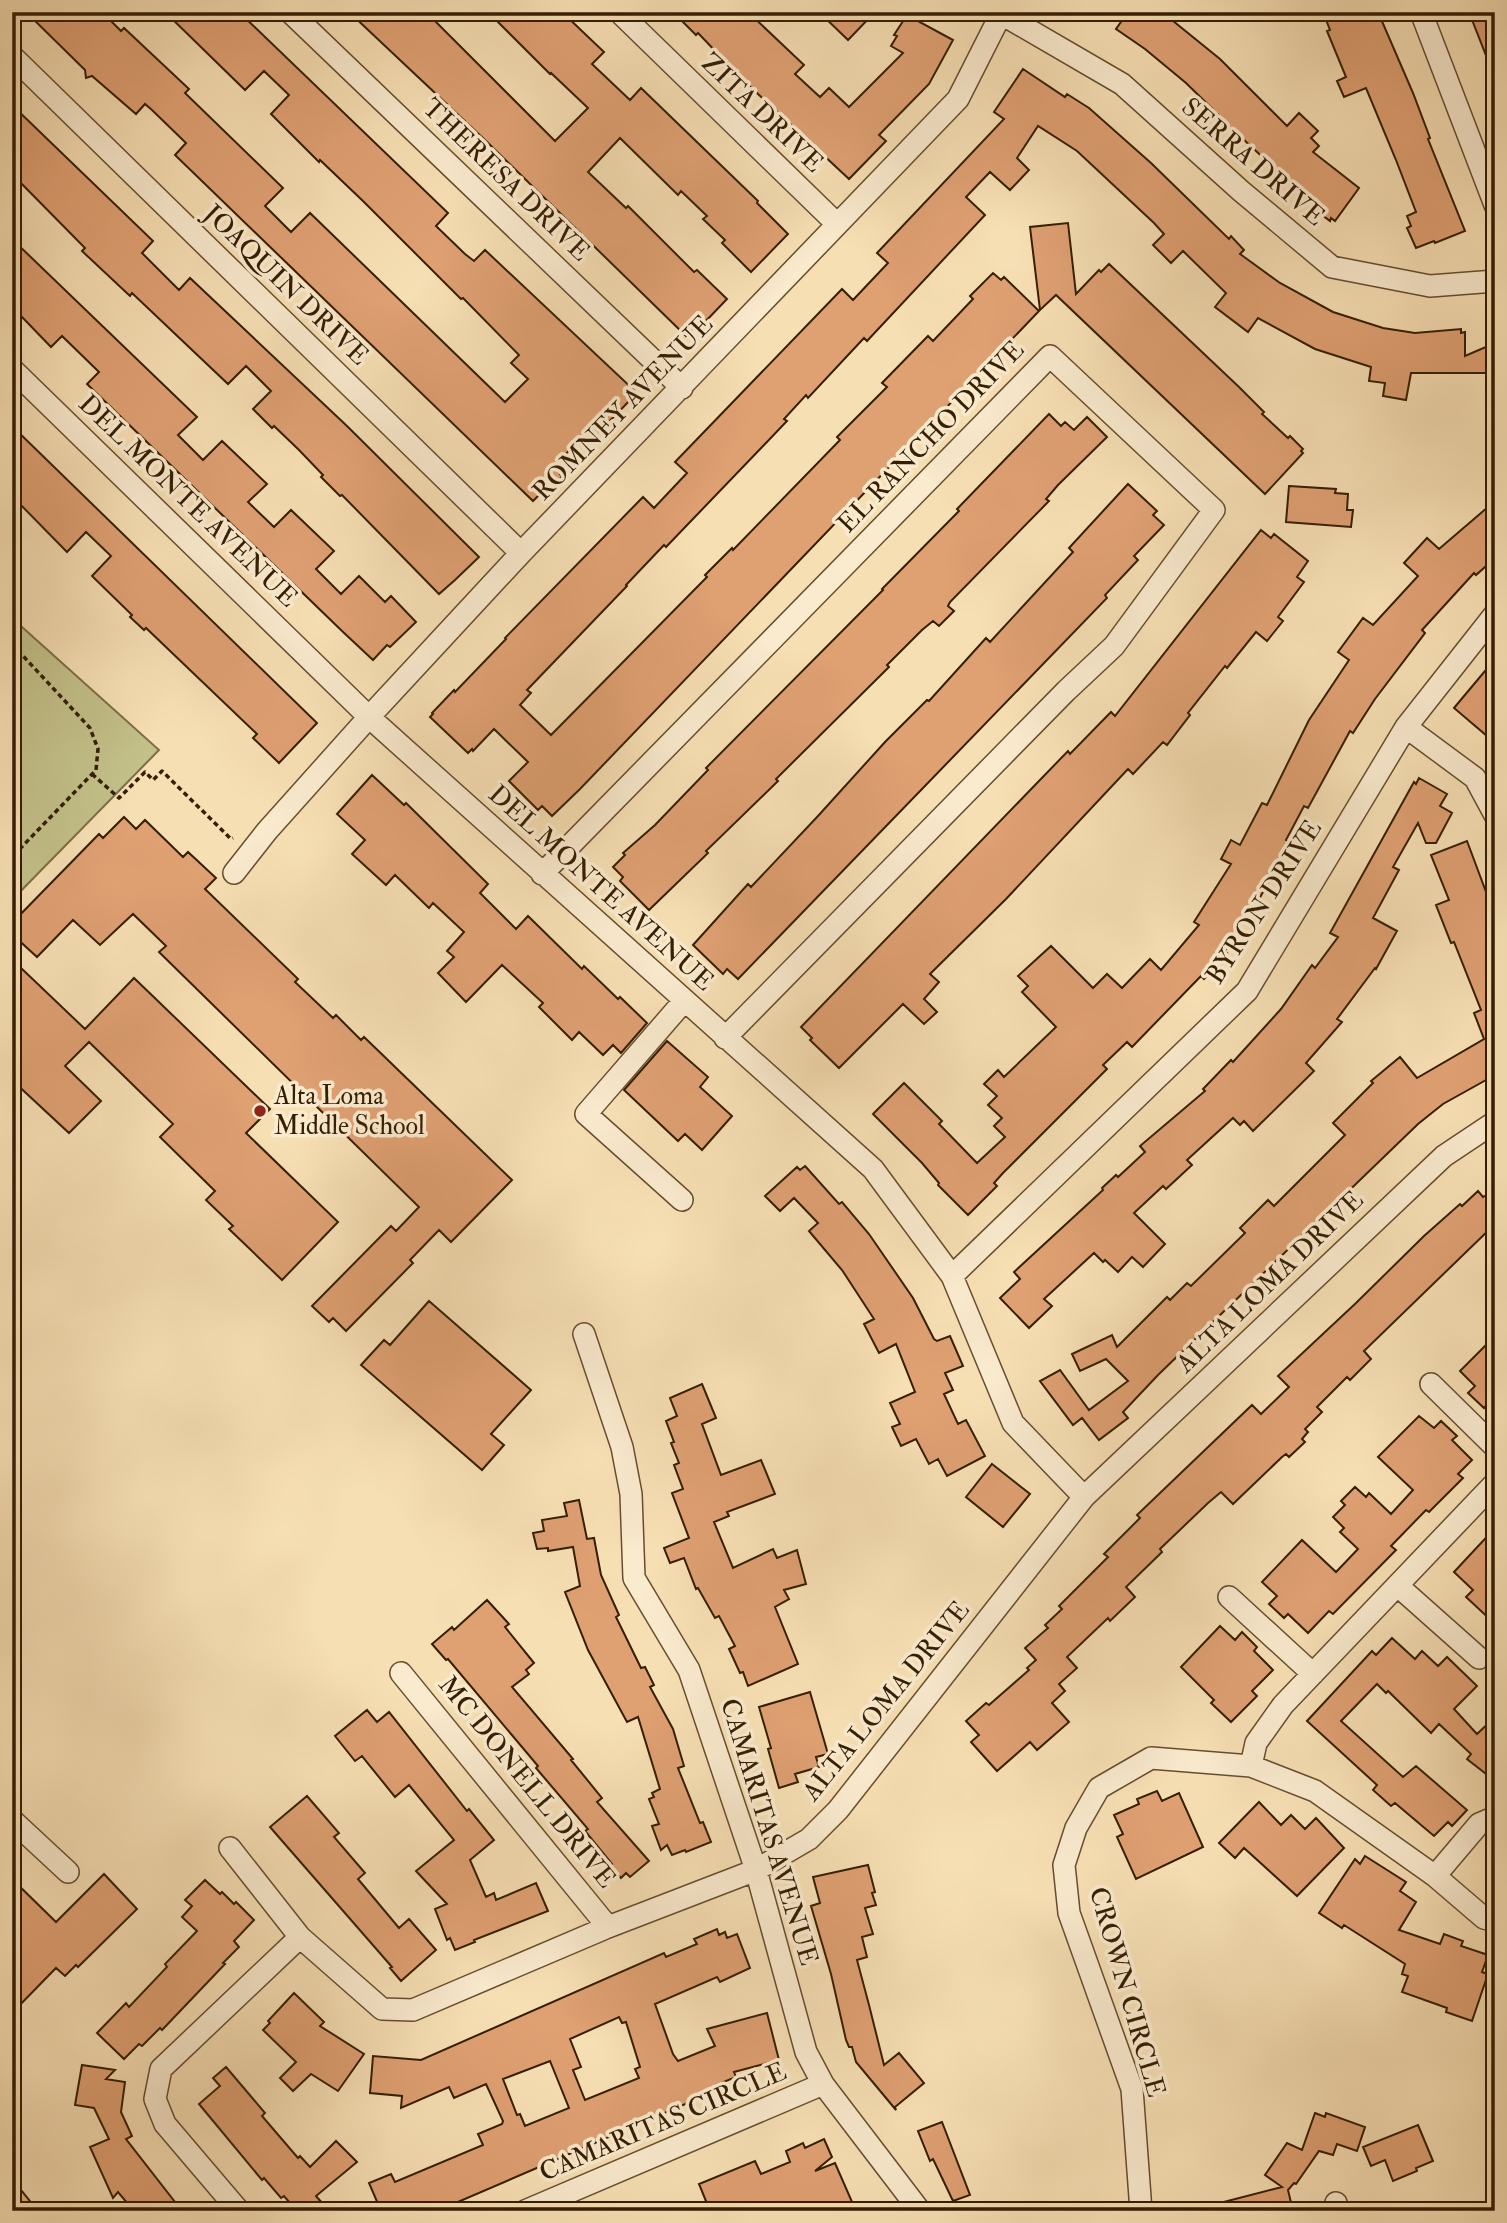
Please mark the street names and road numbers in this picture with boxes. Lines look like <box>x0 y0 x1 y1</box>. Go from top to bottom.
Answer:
street label: ZITA DRIVE <box>694 47 830 179</box>
street label: SERRA DRIVE <box>1175 91 1331 233</box>
street label: THERESA DRIVE <box>416 92 596 268</box>
street label: JOAQUIN DRIVE <box>196 197 375 372</box>
street label: ROMNEY AVENUE <box>526 309 720 507</box>
street label: EL RANCHO DRIVE <box>831 334 1031 540</box>
street label: DEL MONTE AVENUE <box>72 388 304 614</box>
street label: DEL MONTE AVENUE <box>482 778 720 998</box>
street label: BYRON DRIVE <box>1199 814 1329 990</box>
street label: ALTA LOMA DRIVE <box>1169 1184 1370 1380</box>
street label: ALTA LOMA DRIVE <box>795 1595 976 1808</box>
street label: MC DONELL DRIVE <box>432 1670 622 1894</box>
street label: CAMARITAS AVENUE <box>713 1695 825 1969</box>
street label: CROWN CIRCLE <box>1082 1883 1172 2101</box>
street label: CAMARITAS CIRCLE <box>535 2055 791 2189</box>

